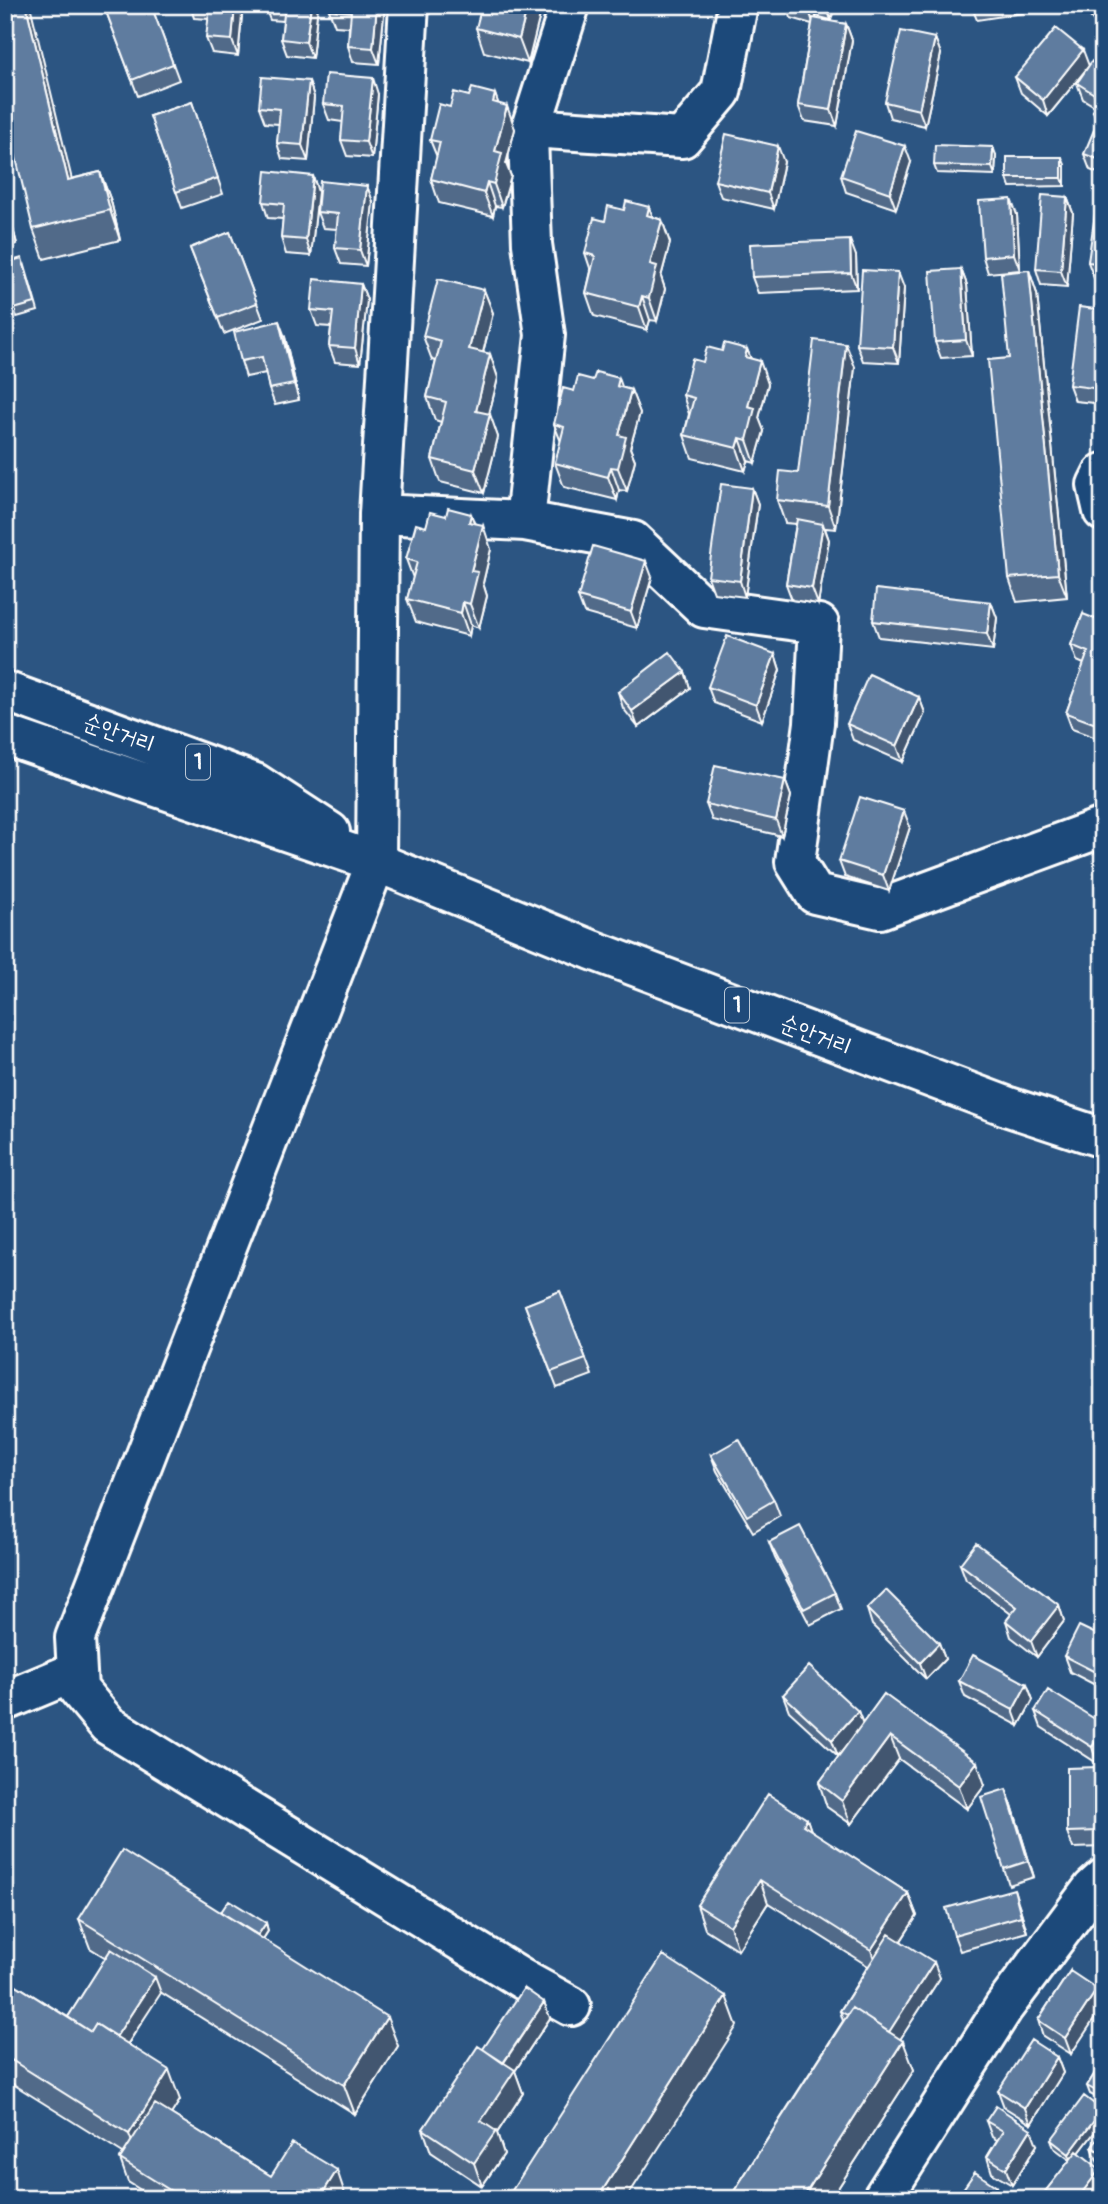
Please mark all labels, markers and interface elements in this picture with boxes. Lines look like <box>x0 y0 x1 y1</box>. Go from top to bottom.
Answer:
street label: 순안거리 <box>79 707 159 759</box>
road number: 1 <box>186 744 210 780</box>
road number: 1 <box>725 988 749 1023</box>
street label: 순안거리 <box>776 1008 856 1062</box>

